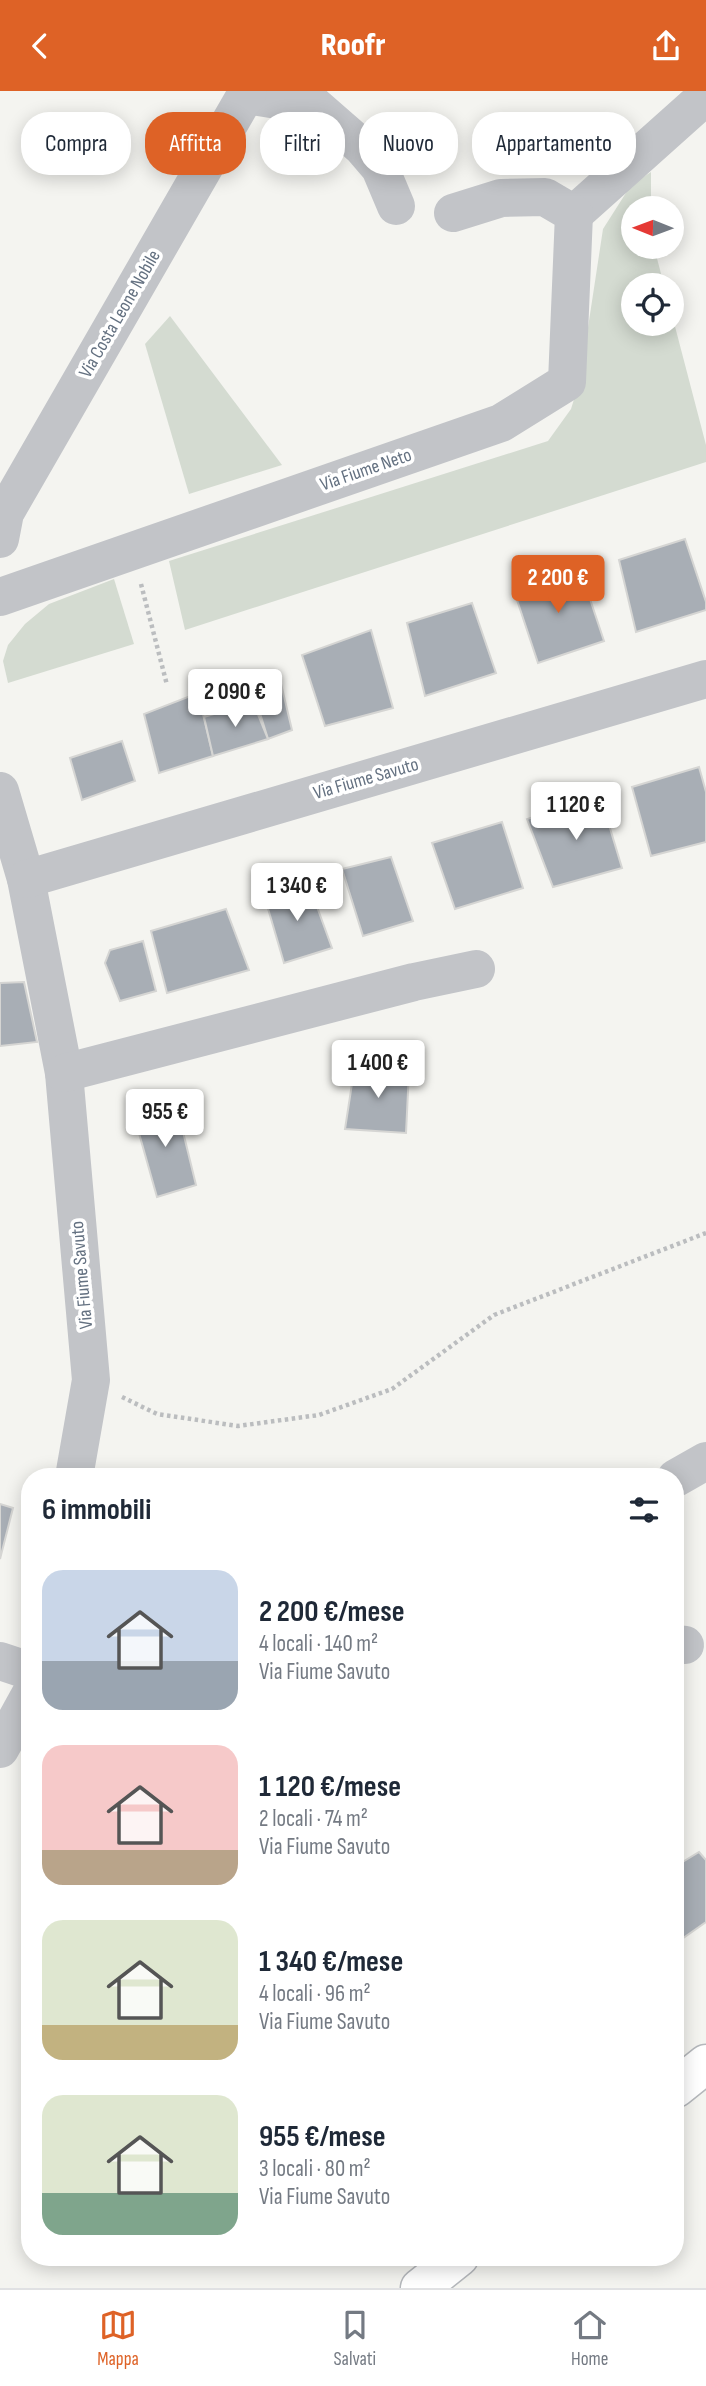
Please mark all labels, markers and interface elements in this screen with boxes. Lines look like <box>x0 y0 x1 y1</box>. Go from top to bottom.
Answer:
text: Roofr <box>321 26 385 65</box>
icon: back <box>21 27 59 65</box>
icon: share <box>647 27 685 65</box>
chip: Compra <box>21 112 131 175</box>
chip: Affitta <box>145 112 246 175</box>
chip: Filtri <box>260 112 345 175</box>
chip: Nuovo <box>359 112 458 175</box>
chip: Appartamento <box>472 112 636 175</box>
north arrow <box>621 196 684 259</box>
map controls <box>621 196 684 336</box>
street label: Via Costa Leone Nobile <box>74 246 166 382</box>
button: locate <box>621 273 684 336</box>
street label: Via Fiume Neto <box>317 444 415 496</box>
pin: 2 200 € <box>493 555 623 615</box>
text: 2 200 € <box>528 564 588 592</box>
pin: 2 090 € <box>170 669 300 729</box>
text: 2 090 € <box>204 678 266 706</box>
street label: Via Fiume Savuto <box>311 753 421 805</box>
pin: 1 120 € <box>511 783 641 842</box>
text: 1 120 € <box>547 791 605 819</box>
pin: 1 340 € <box>232 863 362 923</box>
text: 1 340 € <box>267 872 327 900</box>
pin: 1 400 € <box>313 1041 443 1100</box>
text: 1 400 € <box>348 1049 408 1077</box>
pin: 955 € <box>116 1089 214 1149</box>
text: 955 € <box>142 1098 188 1126</box>
street label: Via Fiume Savuto <box>66 1220 98 1330</box>
icon: filters <box>625 1491 663 1529</box>
text: 6 immobili <box>42 1492 151 1528</box>
text: 2 200 €/mese <box>259 1594 405 1630</box>
icon: home <box>98 1598 182 1682</box>
text: 4 locali · 140 m² <box>259 1630 378 1658</box>
text: Via Fiume Savuto <box>259 1658 390 1686</box>
text: 1 120 €/mese <box>259 1769 401 1805</box>
icon: home <box>98 1773 182 1857</box>
text: 2 locali · 74 m² <box>259 1805 368 1833</box>
text: Via Fiume Savuto <box>259 1833 390 1861</box>
text: 1 340 €/mese <box>259 1944 403 1980</box>
icon: home <box>98 1948 182 2032</box>
text: 4 locali · 96 m² <box>259 1980 371 2008</box>
text: Via Fiume Savuto <box>259 2008 390 2036</box>
text: 955 €/mese <box>259 2119 386 2155</box>
icon: home <box>98 2123 182 2207</box>
text: 3 locali · 80 m² <box>259 2155 371 2183</box>
text: Via Fiume Savuto <box>259 2183 390 2211</box>
tab: Mappa <box>97 2306 139 2371</box>
tab: Salvati <box>333 2306 376 2371</box>
tab: Home <box>571 2306 609 2371</box>

